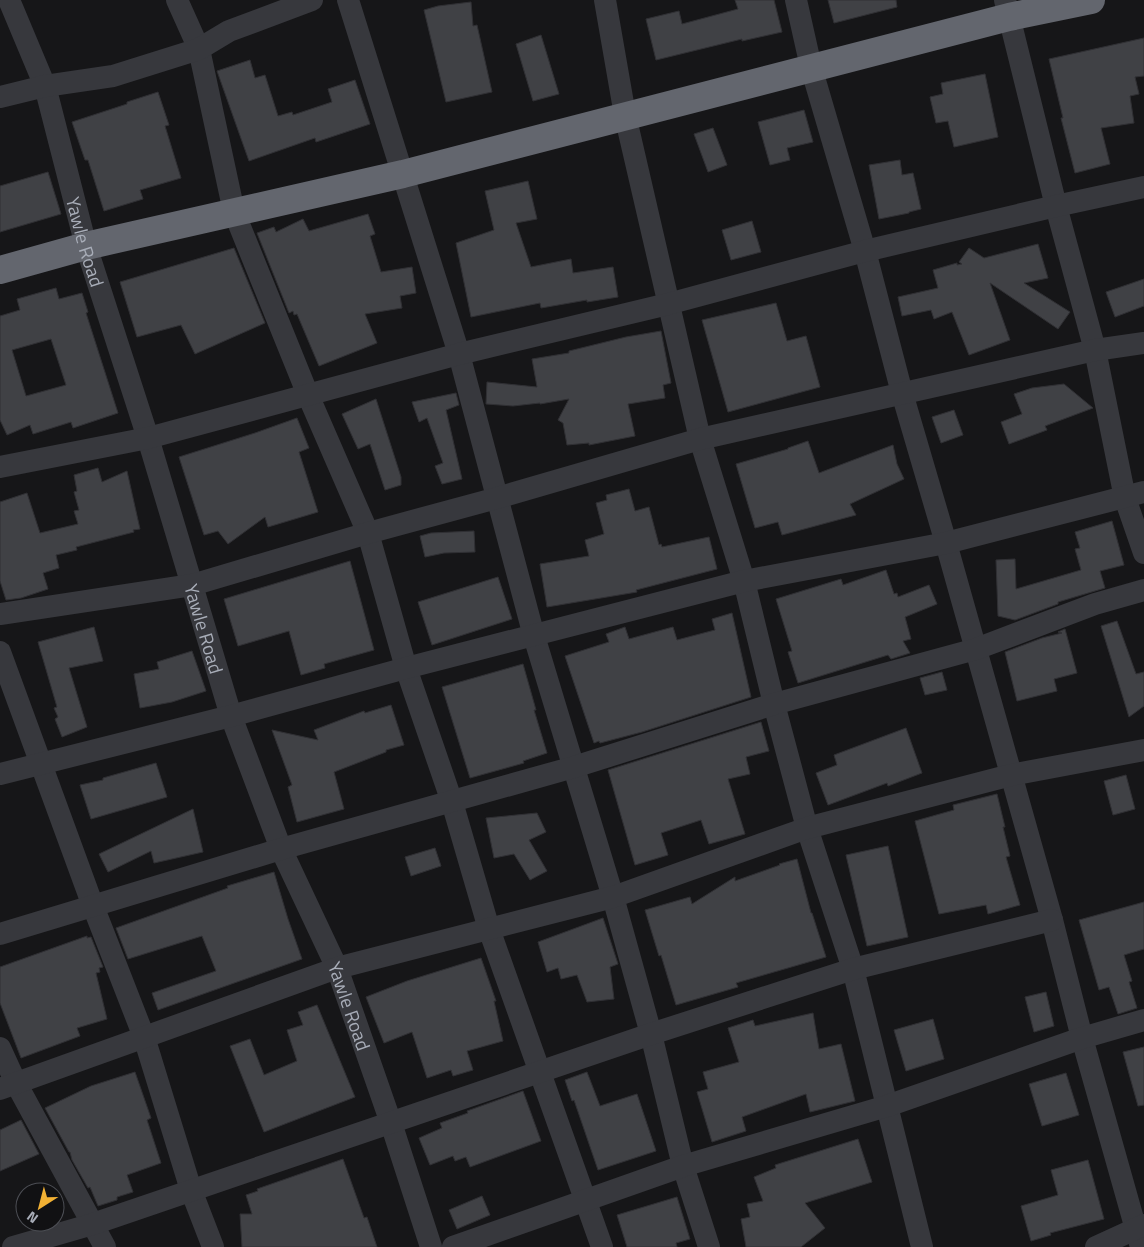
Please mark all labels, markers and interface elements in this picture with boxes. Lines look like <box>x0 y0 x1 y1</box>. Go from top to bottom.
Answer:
street label: Yawle Road <box>59 193 113 290</box>
street label: Yawle Road <box>178 580 232 677</box>
street label: Yawle Road <box>321 956 379 1054</box>
north arrow <box>15 1182 65 1232</box>
text: N <box>22 1207 42 1229</box>

